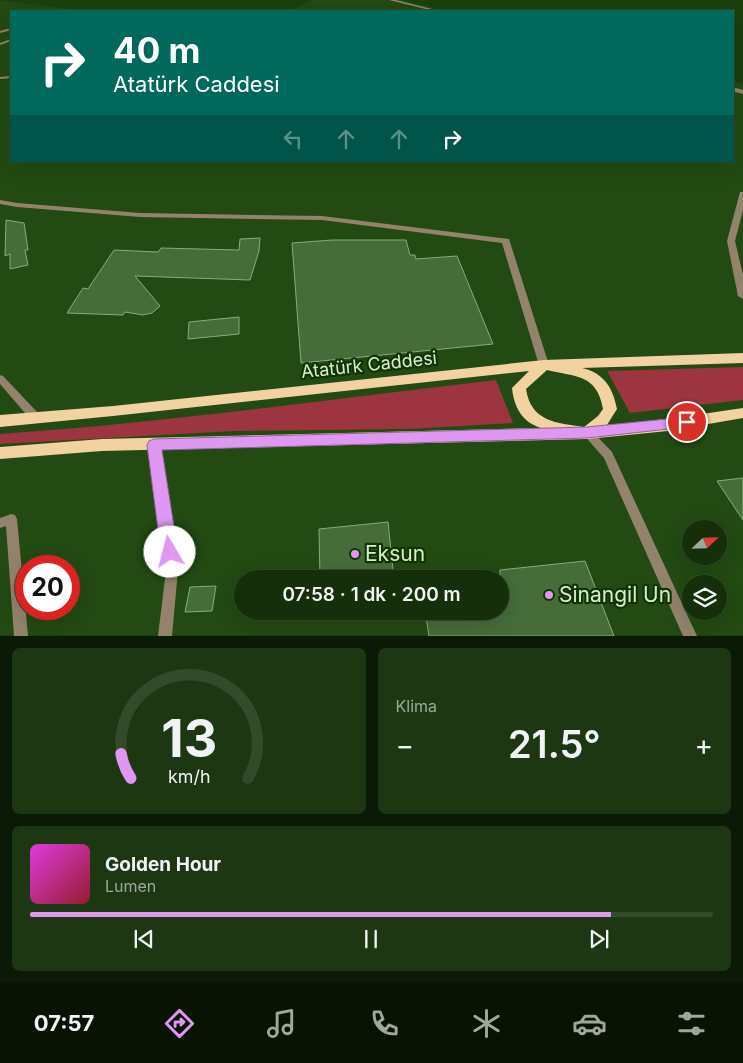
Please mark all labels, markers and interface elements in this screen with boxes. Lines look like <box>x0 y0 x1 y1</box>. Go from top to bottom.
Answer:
text: 40 m <box>113 29 201 71</box>
icon: right <box>30 30 95 95</box>
text: Atatürk Caddesi <box>113 71 280 97</box>
icon: left <box>279 125 307 153</box>
icon: ahead <box>332 125 360 153</box>
icon: ahead <box>385 125 413 153</box>
icon: right <box>438 125 466 153</box>
street label: Atatürk Caddesi <box>300 347 438 382</box>
pin <box>666 401 708 443</box>
icon: arrive <box>673 408 701 436</box>
north arrow <box>682 520 728 565</box>
map controls <box>682 520 727 620</box>
position arrow <box>143 525 195 577</box>
place label: Eksun <box>365 541 425 566</box>
marker: Eksun <box>349 548 361 560</box>
speed limit sign: 20 <box>15 555 80 620</box>
button: layers <box>682 575 727 620</box>
place label: Sinangil Un <box>559 582 671 607</box>
text: 07:58 · 1 dk · 200 m <box>282 583 461 606</box>
marker: Sinangil Un <box>543 589 555 601</box>
text: Klima <box>396 696 437 716</box>
text: 13 <box>161 707 217 770</box>
text: 21.5° <box>508 721 601 767</box>
text: − <box>396 728 414 762</box>
text: + <box>694 728 713 762</box>
text: km/h <box>168 766 210 787</box>
text: Golden Hour <box>105 853 221 876</box>
text: Lumen <box>105 876 156 896</box>
icon: previous <box>130 925 158 953</box>
icon: pause <box>357 925 385 953</box>
icon: next <box>585 925 613 953</box>
icon: directions <box>162 1006 197 1041</box>
icon: music <box>264 1006 299 1041</box>
icon: phone <box>367 1006 402 1041</box>
icon: climate <box>469 1006 504 1041</box>
icon: car <box>572 1006 607 1041</box>
icon: filters <box>674 1006 709 1041</box>
text: 07:57 <box>34 1010 94 1036</box>

